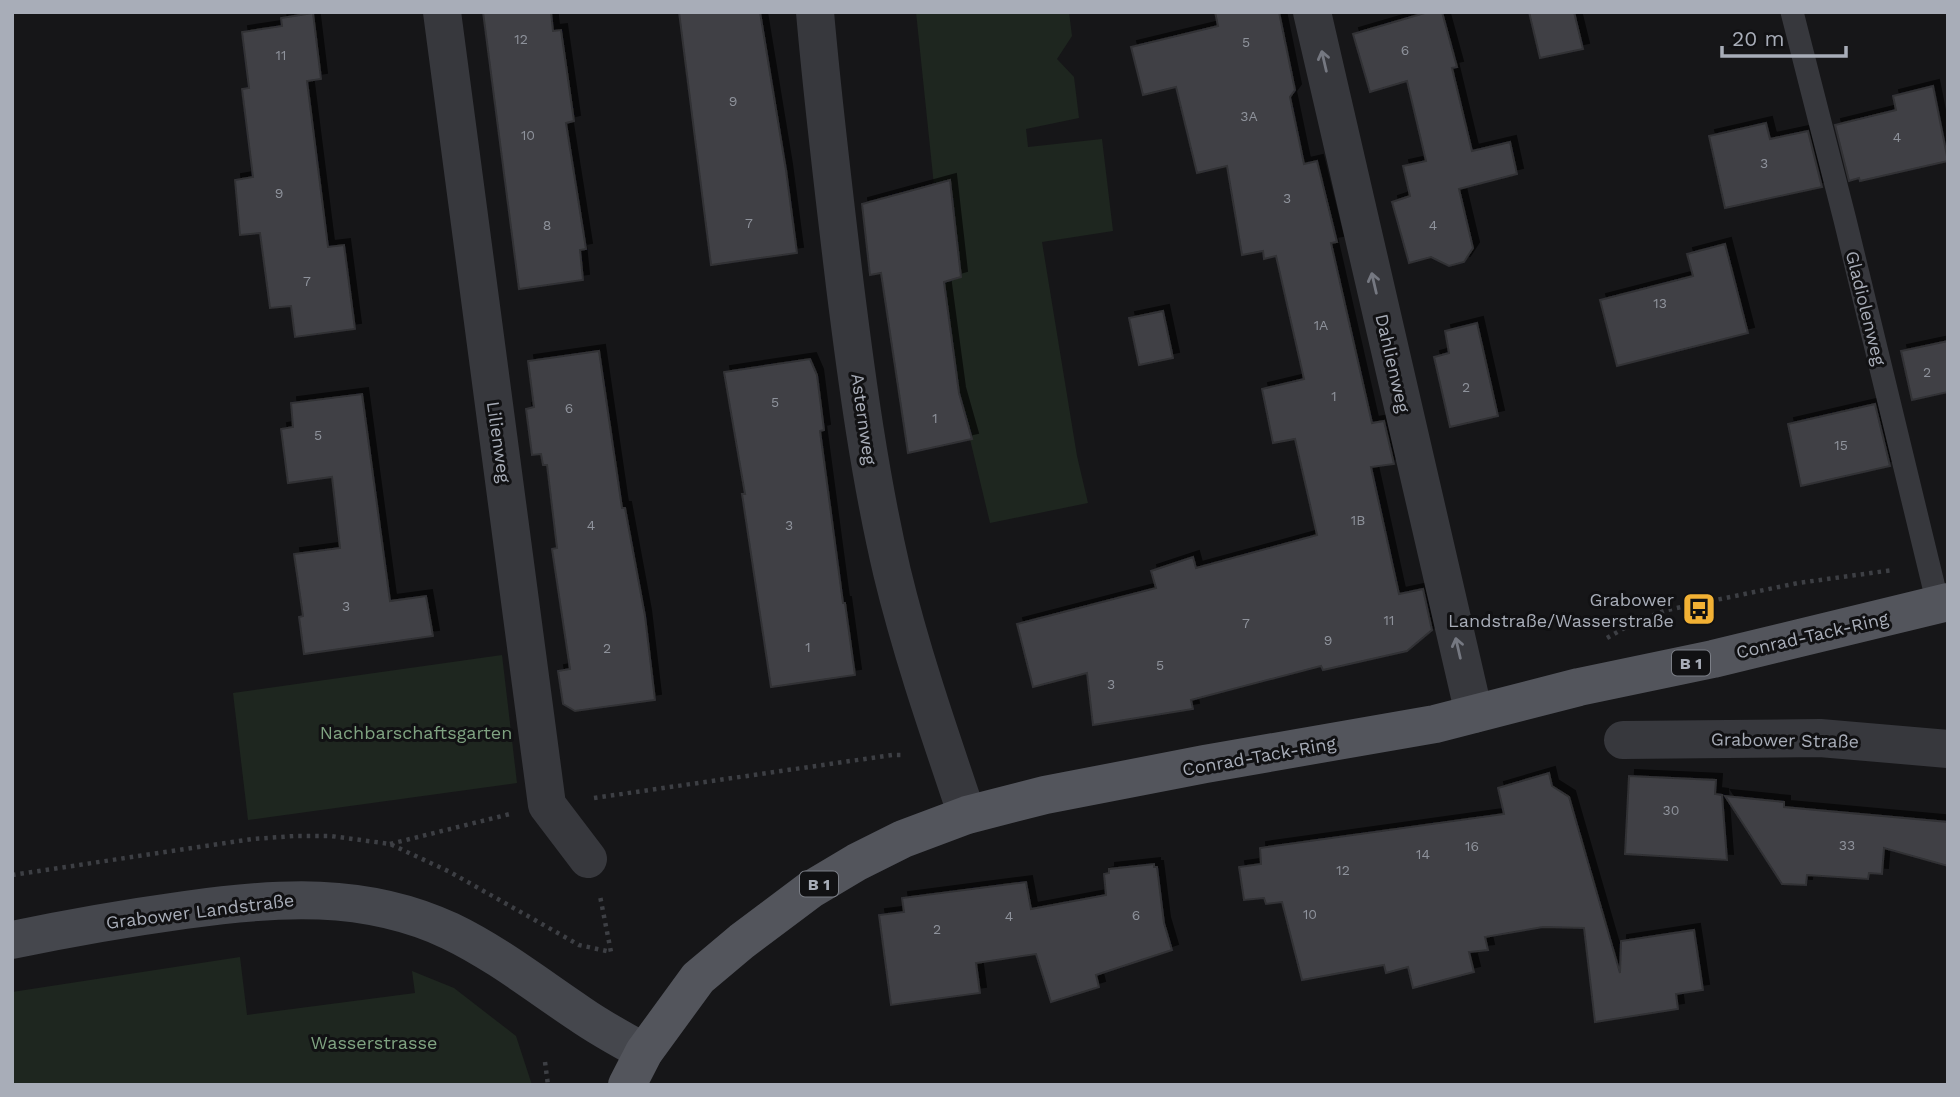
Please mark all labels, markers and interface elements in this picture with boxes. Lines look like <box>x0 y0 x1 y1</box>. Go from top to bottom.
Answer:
scale bar <box>1722 14 1846 58</box>
text: 20 m <box>1732 26 1784 51</box>
house number: 12 <box>514 31 528 47</box>
house number: 5 <box>1242 34 1250 50</box>
house number: 6 <box>1401 42 1409 58</box>
house number: 11 <box>276 47 286 63</box>
one-way arrow <box>1316 50 1330 73</box>
house number: 9 <box>729 93 737 109</box>
house number: 3A <box>1240 108 1258 124</box>
house number: 10 <box>521 127 535 143</box>
house number: 4 <box>1893 129 1901 145</box>
house number: 3 <box>1760 155 1768 171</box>
house number: 9 <box>275 185 283 201</box>
house number: 3 <box>1283 190 1291 206</box>
house number: 7 <box>745 215 753 231</box>
house number: 8 <box>543 217 551 233</box>
house number: 4 <box>1429 217 1437 233</box>
street label: Gladiolenweg <box>1842 249 1890 368</box>
one-way arrow <box>1367 272 1381 295</box>
house number: 7 <box>303 273 311 289</box>
house number: 13 <box>1653 295 1667 311</box>
street label: Dahlienweg <box>1371 312 1415 415</box>
house number: 1A <box>1314 317 1328 333</box>
house number: 2 <box>1923 364 1931 380</box>
street label: Asternweg <box>847 372 881 467</box>
house number: 2 <box>1462 379 1470 395</box>
house number: 1 <box>1331 388 1337 404</box>
house number: 5 <box>771 394 779 410</box>
street label: Lilienweg <box>483 400 515 484</box>
house number: 6 <box>565 400 573 416</box>
house number: 1 <box>932 410 938 426</box>
house number: 5 <box>314 427 322 443</box>
house number: 15 <box>1834 437 1848 453</box>
house number: 1B <box>1351 512 1365 528</box>
house number: 4 <box>587 517 595 533</box>
house number: 3 <box>785 517 793 533</box>
place label: Grabower Landstraße/Wasserstraße <box>1448 589 1674 631</box>
bus stop icon: Grabower Landstraße/Wasserstraße <box>1680 590 1718 628</box>
house number: 3 <box>342 598 350 614</box>
street label: Conrad-Tack-Ring <box>1734 607 1891 663</box>
house number: 11 <box>1384 612 1394 628</box>
house number: 7 <box>1242 615 1250 631</box>
house number: 9 <box>1324 632 1332 648</box>
one-way arrow <box>1450 637 1464 660</box>
house number: 1 <box>805 639 811 655</box>
house number: 2 <box>603 640 611 656</box>
road number: B 1 <box>1672 650 1710 676</box>
house number: 5 <box>1156 657 1164 673</box>
house number: 3 <box>1107 676 1115 692</box>
park label: Nachbarschaftsgarten <box>320 722 512 743</box>
street label: Grabower Straße <box>1711 728 1859 752</box>
street label: Conrad-Tack-Ring <box>1181 732 1338 780</box>
house number: 30 <box>1663 802 1679 818</box>
house number: 33 <box>1839 837 1855 853</box>
house number: 16 <box>1465 838 1479 854</box>
house number: 14 <box>1416 846 1430 862</box>
house number: 12 <box>1336 862 1350 878</box>
road number: B 1 <box>800 872 838 897</box>
street label: Grabower Landstraße <box>105 889 295 933</box>
house number: 10 <box>1303 906 1317 922</box>
house number: 6 <box>1132 907 1140 923</box>
house number: 4 <box>1005 908 1013 924</box>
house number: 2 <box>933 921 941 937</box>
park label: Wasserstrasse <box>311 1032 437 1053</box>

